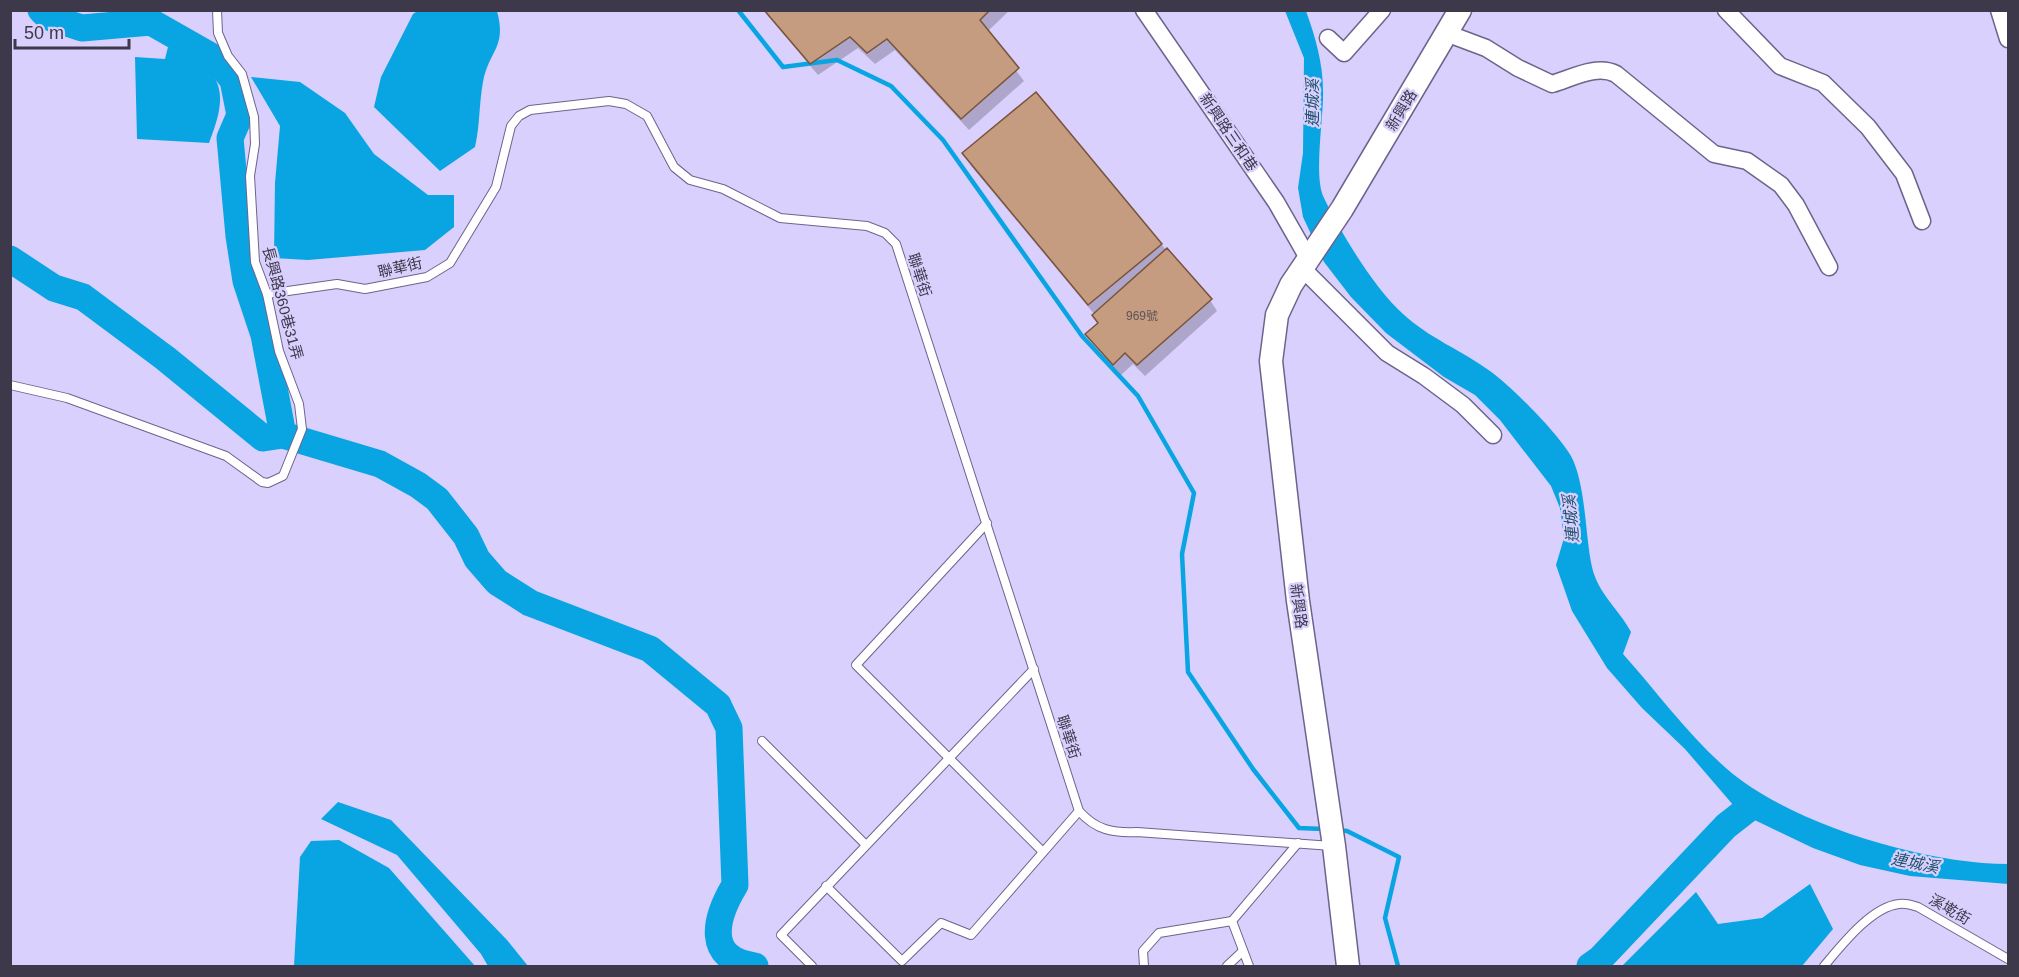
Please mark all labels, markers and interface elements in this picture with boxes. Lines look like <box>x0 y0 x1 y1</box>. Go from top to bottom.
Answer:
scale bar <box>15 12 129 50</box>
text: 50 m <box>24 23 64 43</box>
water label: 連城溪 <box>1304 77 1321 127</box>
street label: 新興路 <box>1382 86 1420 134</box>
street label: 新興路三和巷 <box>1197 90 1261 174</box>
street label: 長興路360巷31弄 <box>260 244 306 362</box>
street label: 聯華街 <box>905 251 935 299</box>
street label: 聯華街 <box>376 254 424 280</box>
house number: 969號 <box>1126 309 1158 323</box>
water label: 連城溪 <box>1560 492 1582 544</box>
street label: 新興路 <box>1287 583 1311 629</box>
street label: 聯華街 <box>1054 713 1084 761</box>
water label: 連城溪 <box>1890 850 1942 876</box>
street label: 溪墘街 <box>1926 890 1974 928</box>

